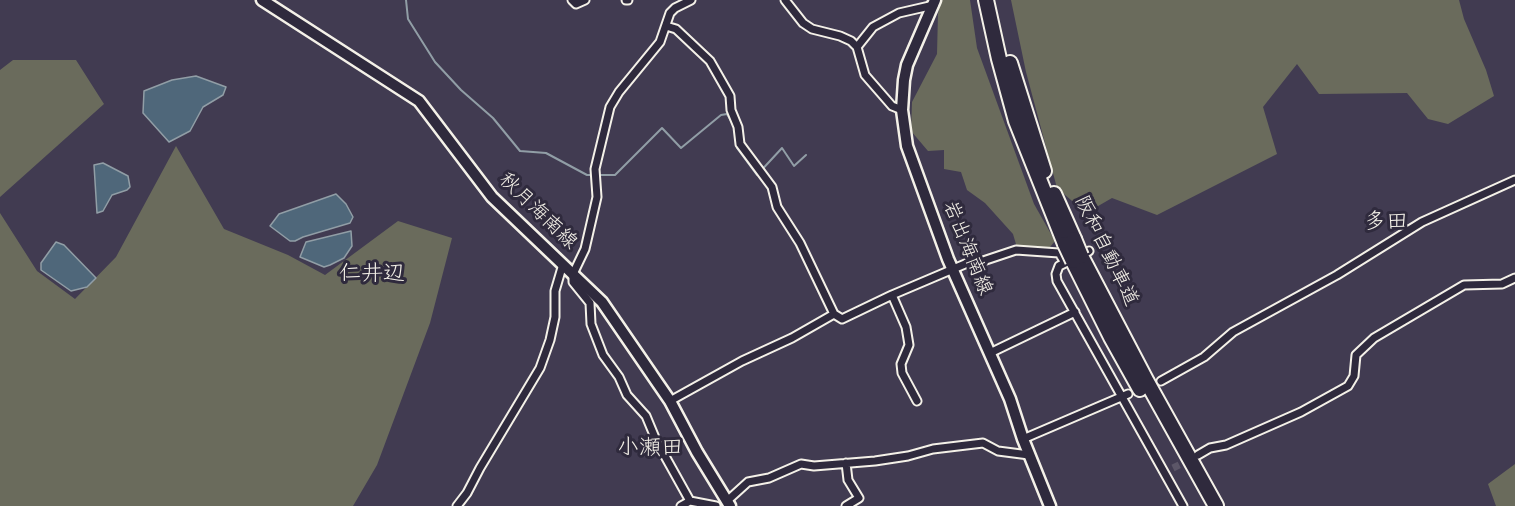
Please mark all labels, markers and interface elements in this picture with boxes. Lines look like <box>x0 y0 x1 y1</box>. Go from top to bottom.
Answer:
street label: 秋月海南線 <box>492 170 580 256</box>
street label: 阪和自動車道 <box>1067 193 1141 311</box>
street label: 岩出海南線 <box>935 198 995 300</box>
district label: 多田 <box>1364 212 1408 238</box>
district label: 仁井辺 <box>339 264 405 290</box>
district label: 小瀬田 <box>617 438 683 464</box>

